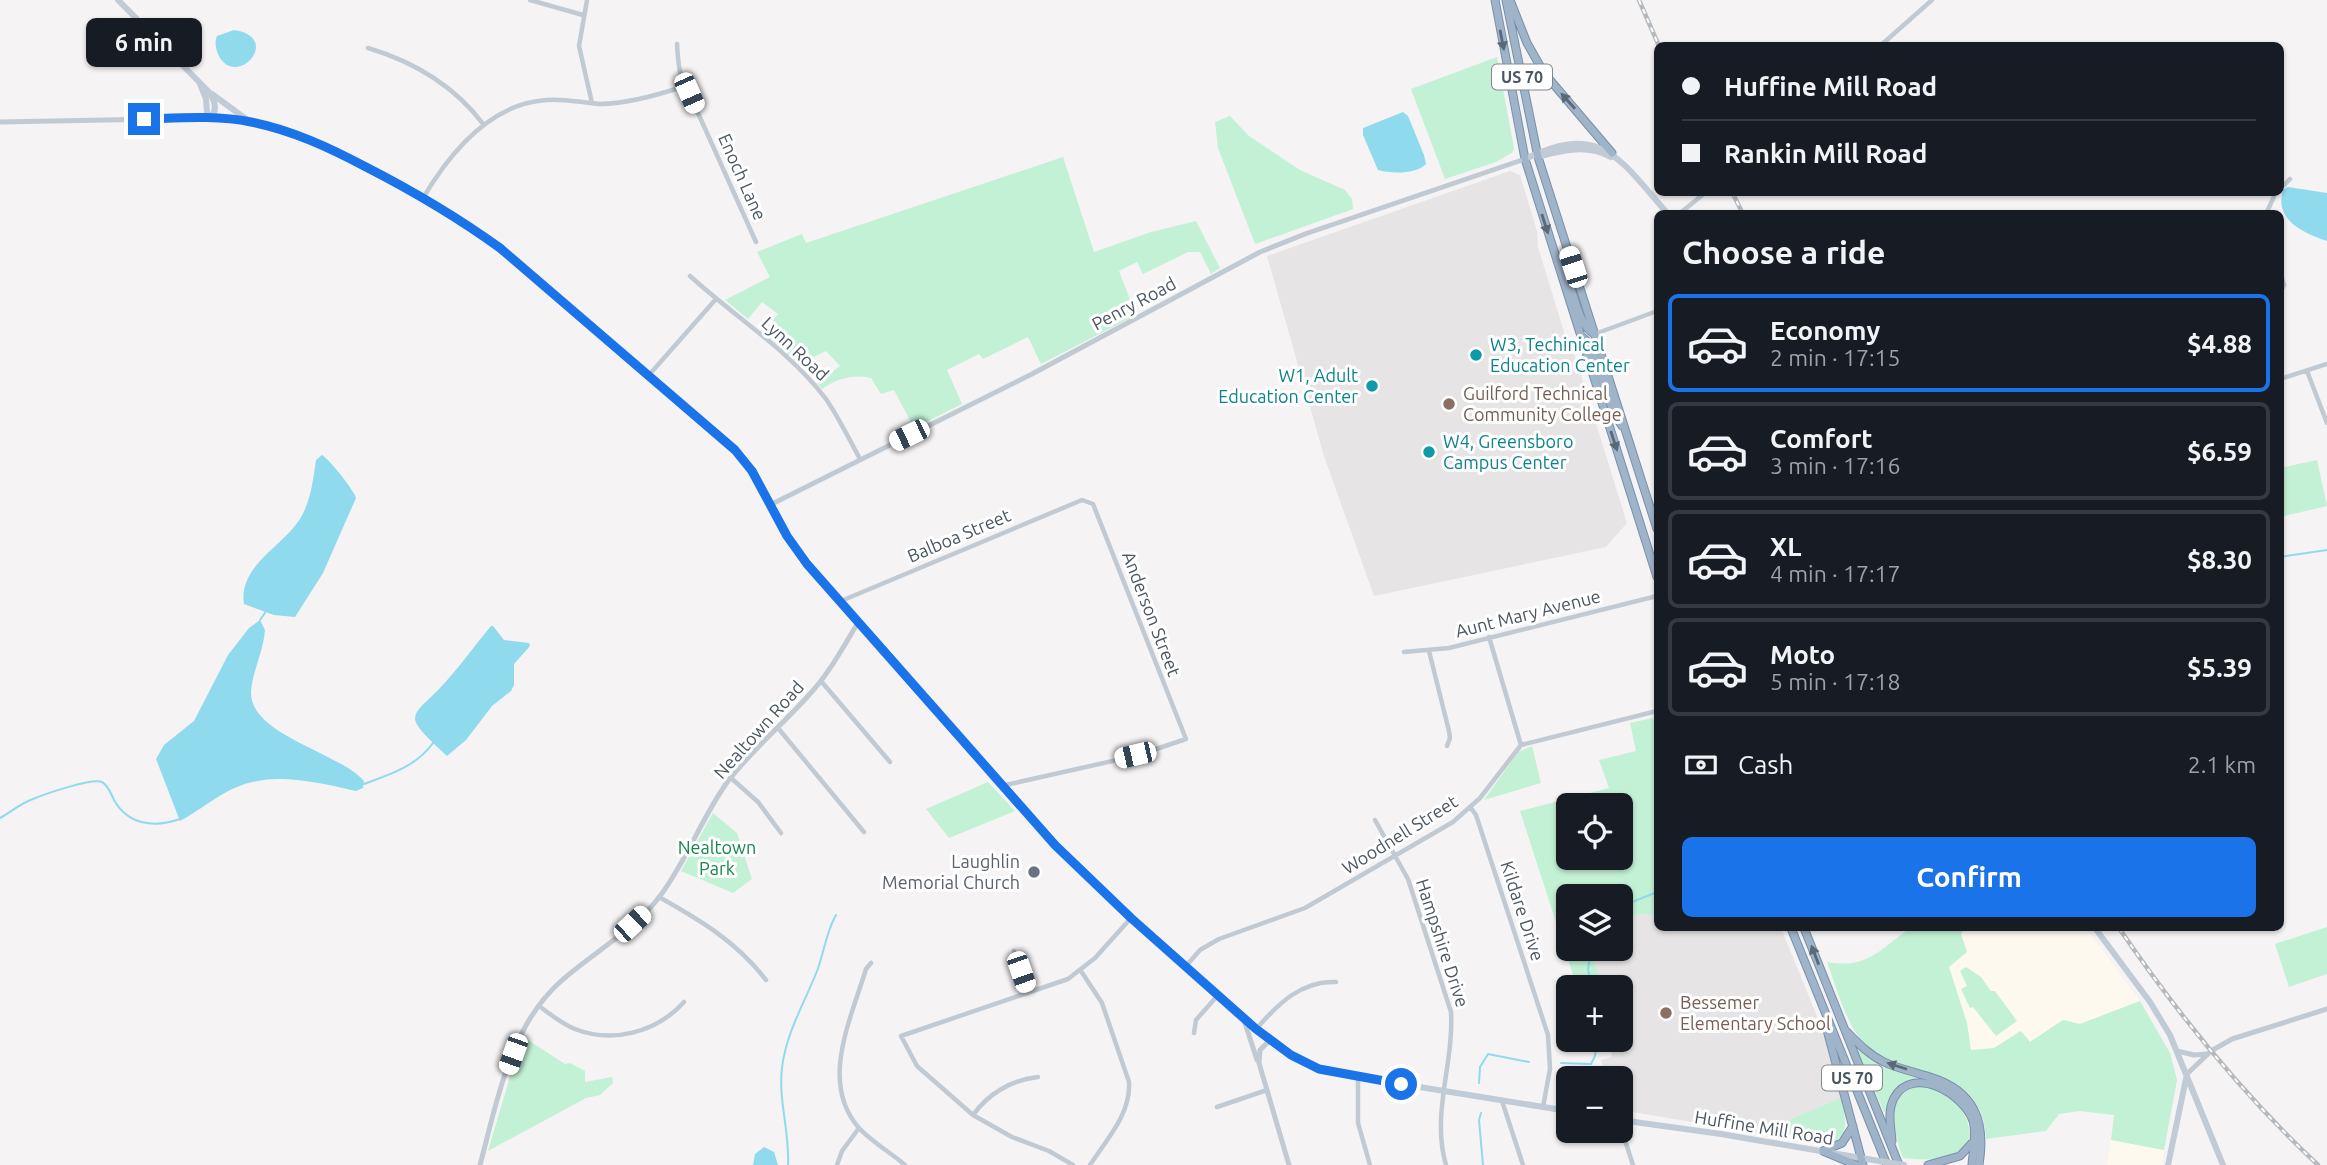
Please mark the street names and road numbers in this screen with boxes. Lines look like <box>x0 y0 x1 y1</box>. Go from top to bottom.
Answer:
road number: US 70 <box>1492 64 1552 90</box>
street label: Enoch Lane <box>715 130 771 223</box>
street label: Penry Road <box>1088 273 1179 334</box>
street label: Lynn Road <box>758 312 833 384</box>
street label: Balboa Street <box>904 504 1013 566</box>
street label: Anderson Street <box>1119 548 1185 679</box>
street label: Aunt Mary Avenue <box>1453 585 1602 641</box>
street label: Nealtown Road <box>709 677 807 782</box>
street label: Woodnell Street <box>1338 791 1461 878</box>
street label: Kildare Drive <box>1497 858 1548 963</box>
street label: Hampshire Drive <box>1413 876 1473 1009</box>
road number: US 70 <box>1822 1066 1882 1090</box>
street label: Huffine Mill Road <box>1693 1106 1835 1148</box>

